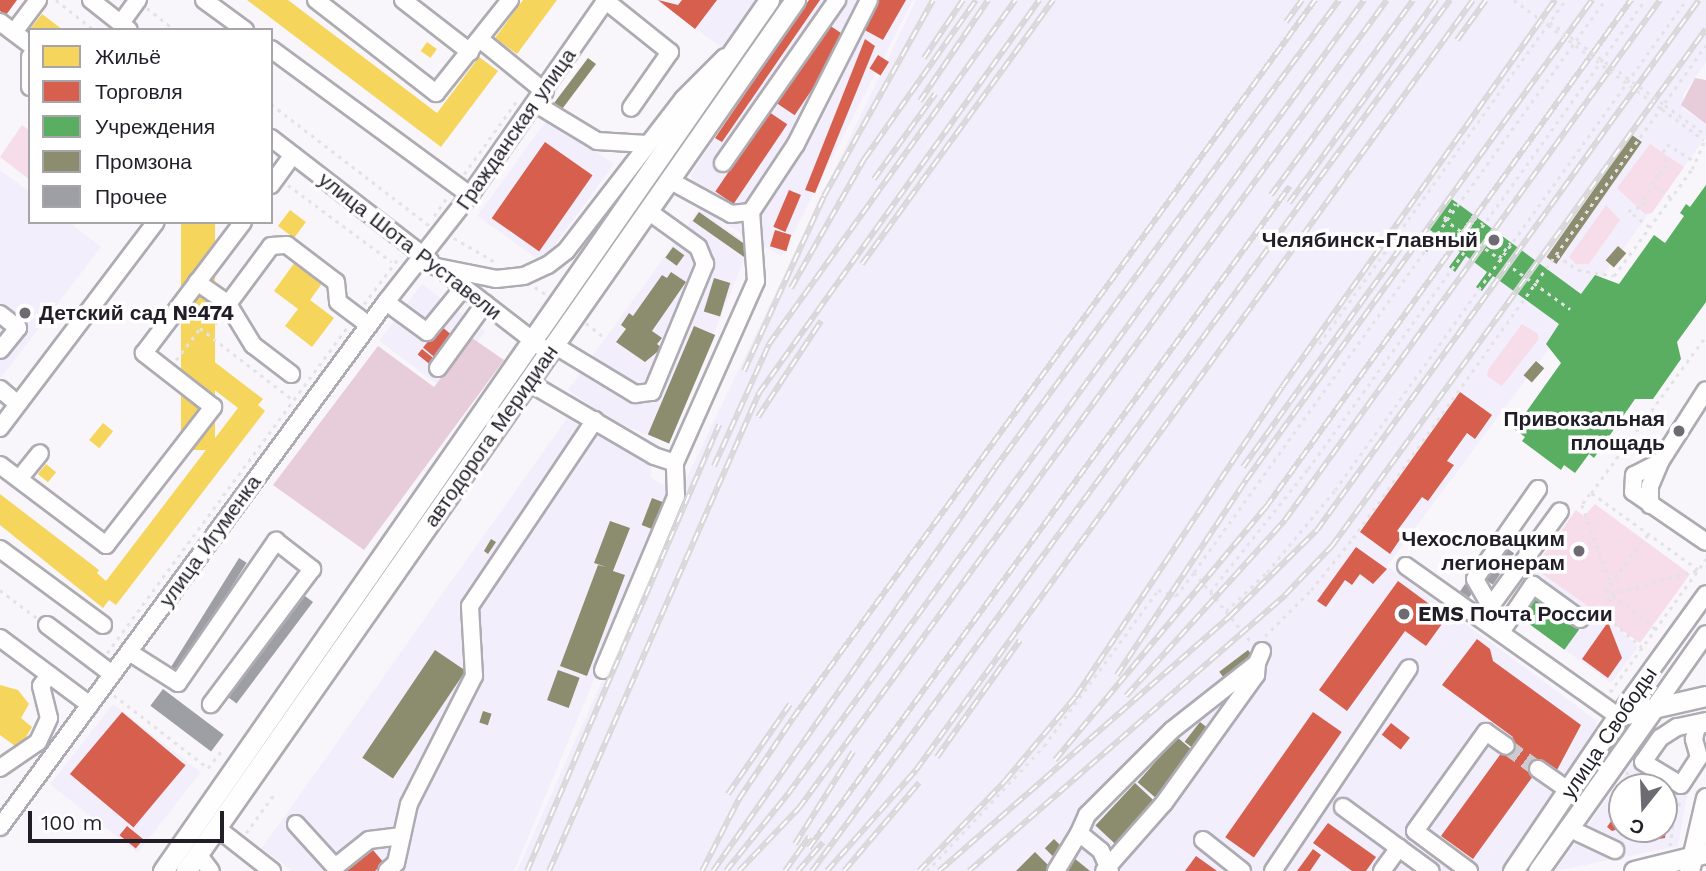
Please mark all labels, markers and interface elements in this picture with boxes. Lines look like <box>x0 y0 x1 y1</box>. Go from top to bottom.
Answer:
legend <box>28 28 273 224</box>
street label: Гражданская улица <box>451 43 581 215</box>
text: Жильё <box>95 44 161 69</box>
text: Торговля <box>95 79 183 104</box>
text: Учреждения <box>95 114 215 139</box>
text: Промзона <box>95 149 192 174</box>
street label: улица Шота Руставели <box>313 167 507 325</box>
text: Прочее <box>95 184 167 209</box>
place label: Челябинск-Главный <box>1262 227 1478 253</box>
marker: Челябинск-Главный <box>1484 230 1504 250</box>
place label: Детский сад №474 <box>39 300 234 326</box>
marker: Детский сад №474 <box>17 305 33 321</box>
street label: автодорога Меридиан <box>419 340 563 532</box>
place label: Привокзальная площадь <box>1503 406 1665 456</box>
marker: Привокзальная площадь <box>1671 423 1687 439</box>
street label: улица Игуменка <box>154 470 266 612</box>
place label: Чехословацким легионерам <box>1401 526 1565 576</box>
marker: Чехословацким легионерам <box>1571 543 1587 559</box>
place label: EMS Почта России <box>1418 601 1613 627</box>
marker: EMS Почта России <box>1396 606 1412 622</box>
street label: улица Свободы <box>1556 662 1662 804</box>
north arrow <box>1608 773 1678 843</box>
scale bar <box>32 798 228 842</box>
text: 100 m <box>41 810 103 835</box>
text: С <box>1627 813 1647 840</box>

